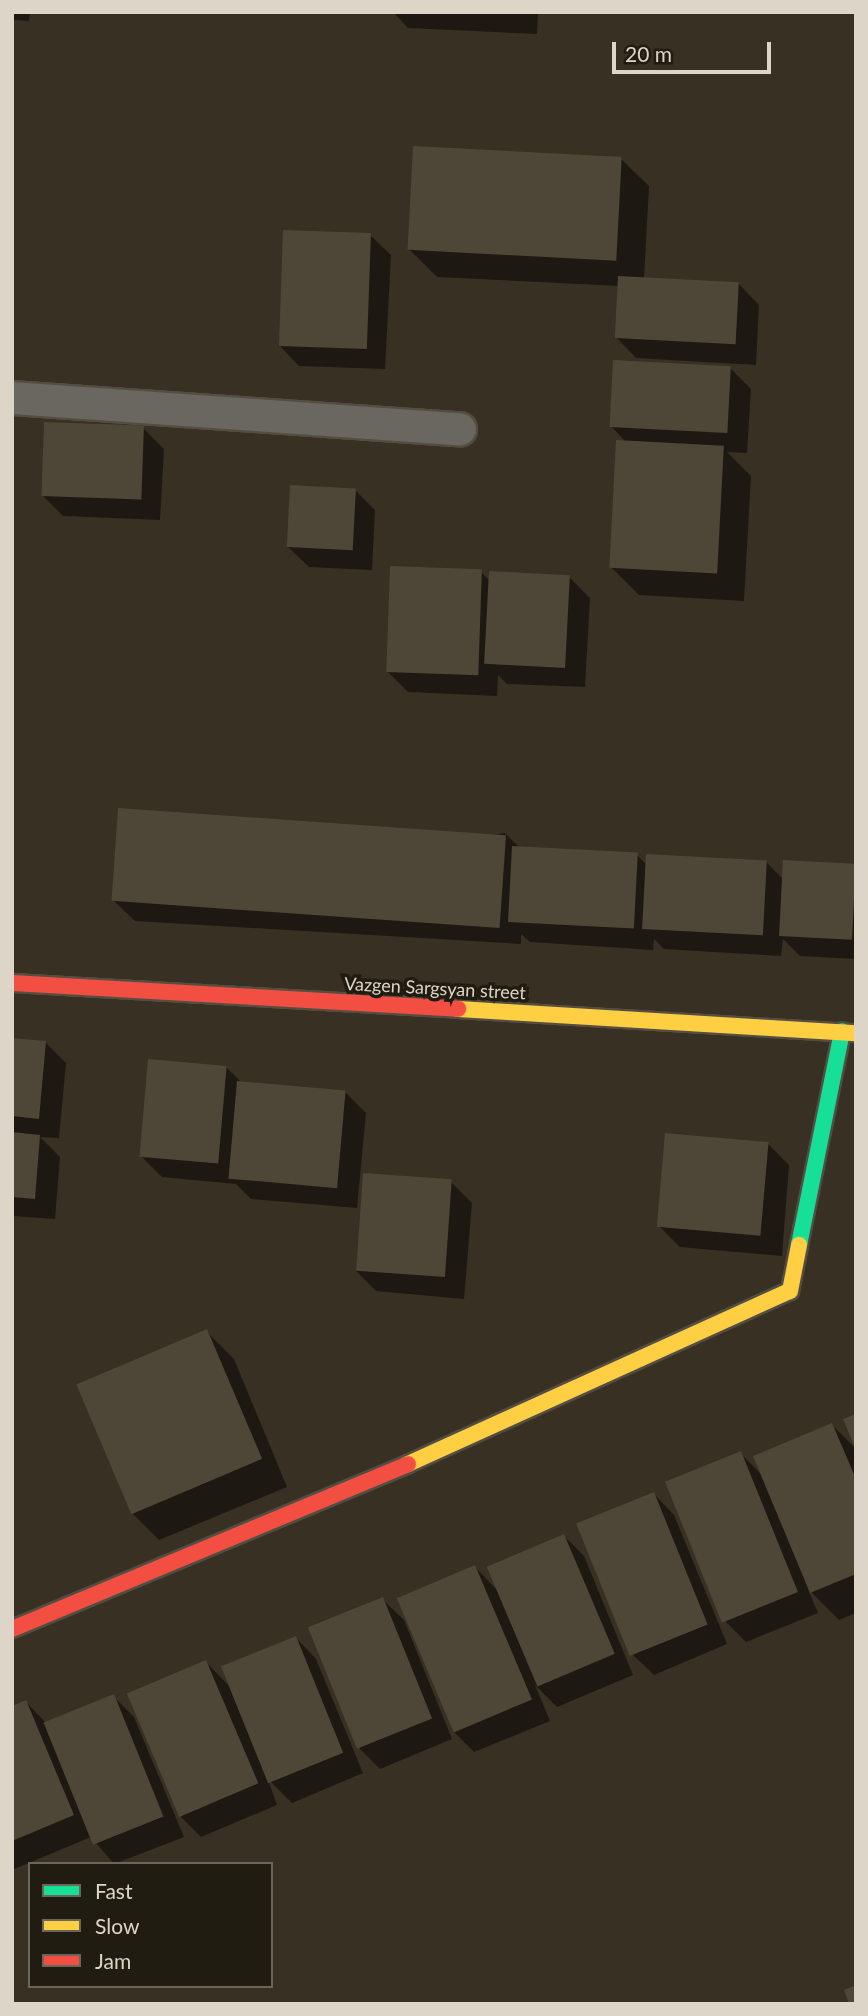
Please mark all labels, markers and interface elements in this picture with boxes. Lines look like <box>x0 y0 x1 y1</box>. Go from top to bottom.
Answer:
scale bar <box>616 28 775 72</box>
text: 20 m <box>625 41 672 66</box>
street label: Vazgen Sargsyan street <box>344 972 526 1004</box>
legend <box>28 1862 273 1988</box>
text: Fast <box>95 1878 132 1903</box>
text: Slow <box>95 1913 139 1938</box>
text: Jam <box>95 1948 131 1973</box>

